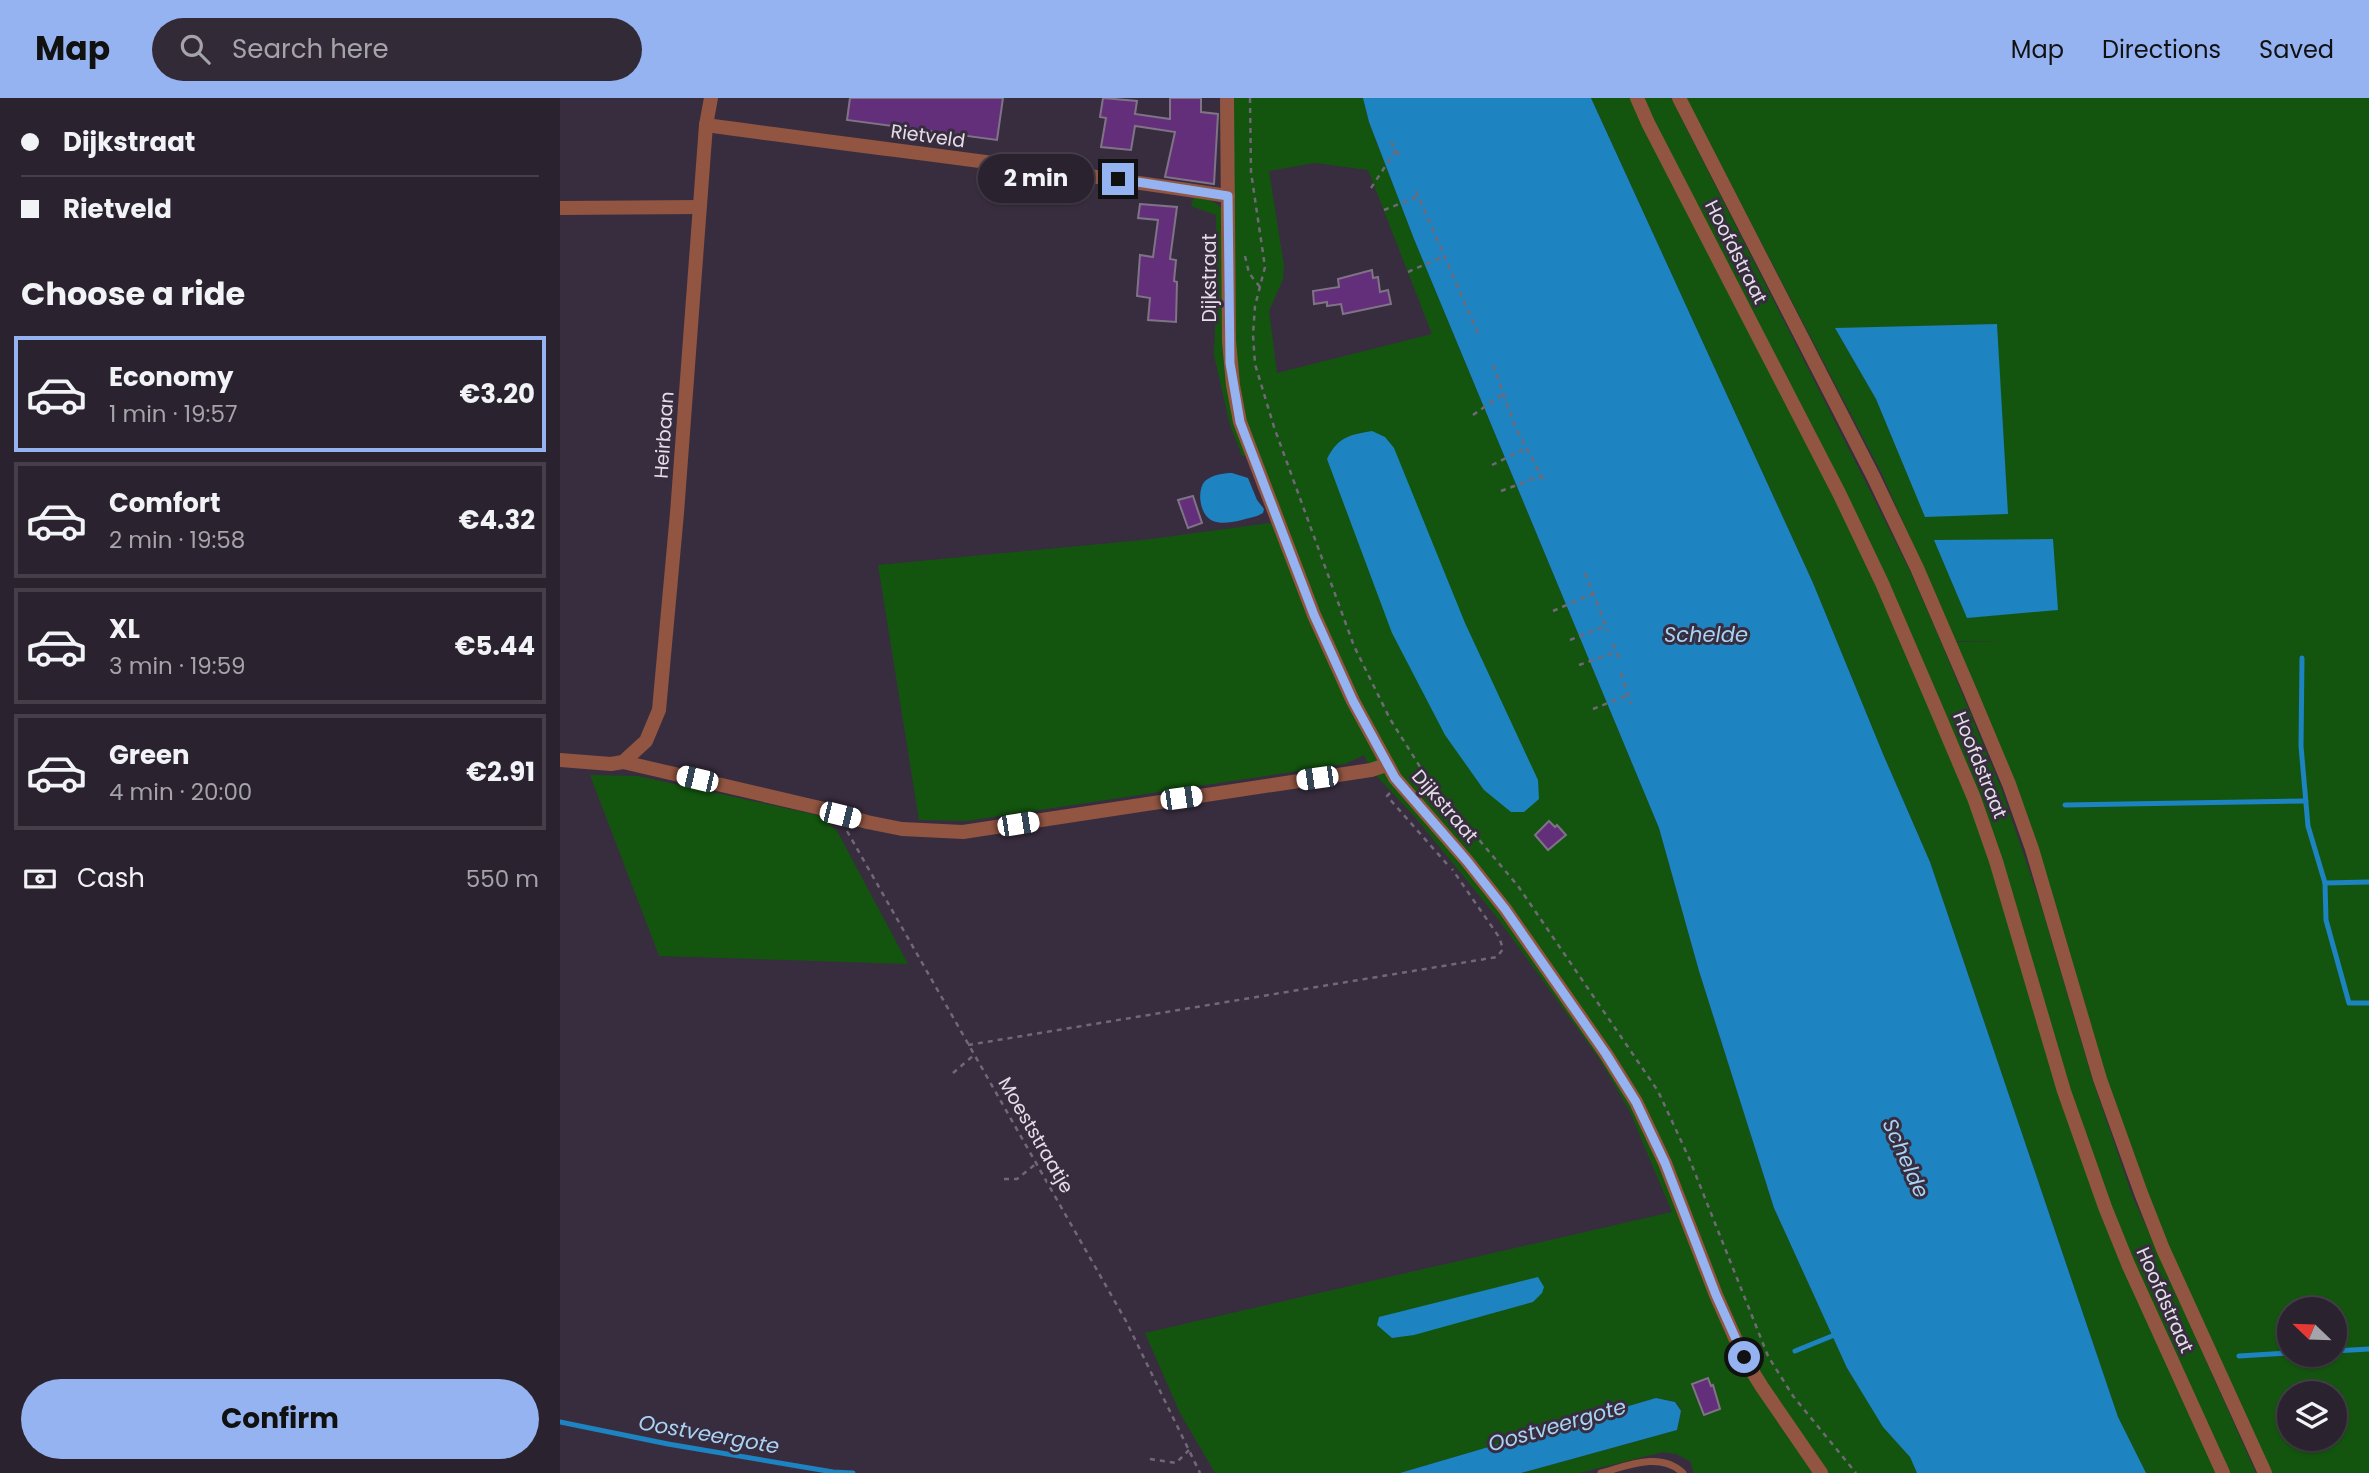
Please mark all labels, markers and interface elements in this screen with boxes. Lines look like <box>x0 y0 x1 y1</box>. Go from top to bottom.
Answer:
search box <box>152 18 642 81</box>
text: Map <box>35 25 110 72</box>
icon: search <box>176 30 214 68</box>
text: Search here <box>232 31 389 67</box>
text: Map <box>2011 33 2064 66</box>
text: Directions <box>2102 33 2221 66</box>
text: Saved <box>2259 33 2334 66</box>
street label: Rietveld <box>889 117 967 155</box>
text: Dijkstraat <box>63 124 195 160</box>
callout: 2 min <box>978 154 1094 204</box>
text: 2 min <box>1004 162 1068 194</box>
route end <box>1102 163 1134 195</box>
text: Rietveld <box>63 191 172 227</box>
street label: Hoofdstraat <box>1698 195 1774 309</box>
street label: Dijkstraat <box>1196 233 1223 323</box>
text: Choose a ride <box>21 271 245 316</box>
text: Economy <box>109 359 233 395</box>
icon: car <box>25 363 88 426</box>
text: €3.20 <box>459 376 535 412</box>
street label: Heirbaan <box>647 390 681 480</box>
text: 1 min · 19:57 <box>109 398 237 430</box>
text: Comfort <box>109 485 221 521</box>
icon: car <box>25 489 88 552</box>
text: €4.32 <box>459 502 535 538</box>
text: 2 min · 19:58 <box>109 524 245 556</box>
text: XL <box>109 611 140 647</box>
icon: car <box>25 615 88 678</box>
water label: Schelde <box>1664 620 1748 649</box>
text: €5.44 <box>455 628 535 664</box>
text: 3 min · 19:59 <box>109 650 246 682</box>
street label: Hoofdstraat <box>1946 708 2014 823</box>
text: Green <box>109 737 190 773</box>
icon: car <box>25 741 88 804</box>
text: €2.91 <box>466 754 535 790</box>
car <box>675 764 720 794</box>
street label: Dijkstraat <box>1406 764 1484 849</box>
car <box>1295 765 1340 791</box>
text: 4 min · 20:00 <box>109 776 252 808</box>
car <box>1159 785 1204 811</box>
car <box>818 800 863 830</box>
car <box>996 810 1041 838</box>
icon: cash <box>21 860 59 898</box>
text: Cash <box>77 860 145 896</box>
text: 550 m <box>466 863 539 895</box>
street label: Moeststraatje <box>992 1072 1080 1198</box>
water label: Schelde <box>1876 1114 1936 1202</box>
street label: Hoofdstraat <box>2130 1243 2200 1357</box>
north arrow <box>2277 1297 2347 1367</box>
map controls <box>2277 1297 2347 1451</box>
route start <box>1728 1341 1760 1373</box>
button: Confirm <box>21 1379 539 1459</box>
button: layers <box>2277 1381 2347 1451</box>
water label: Oostveergote <box>1485 1391 1629 1459</box>
water label: Oostveergote <box>636 1407 782 1461</box>

